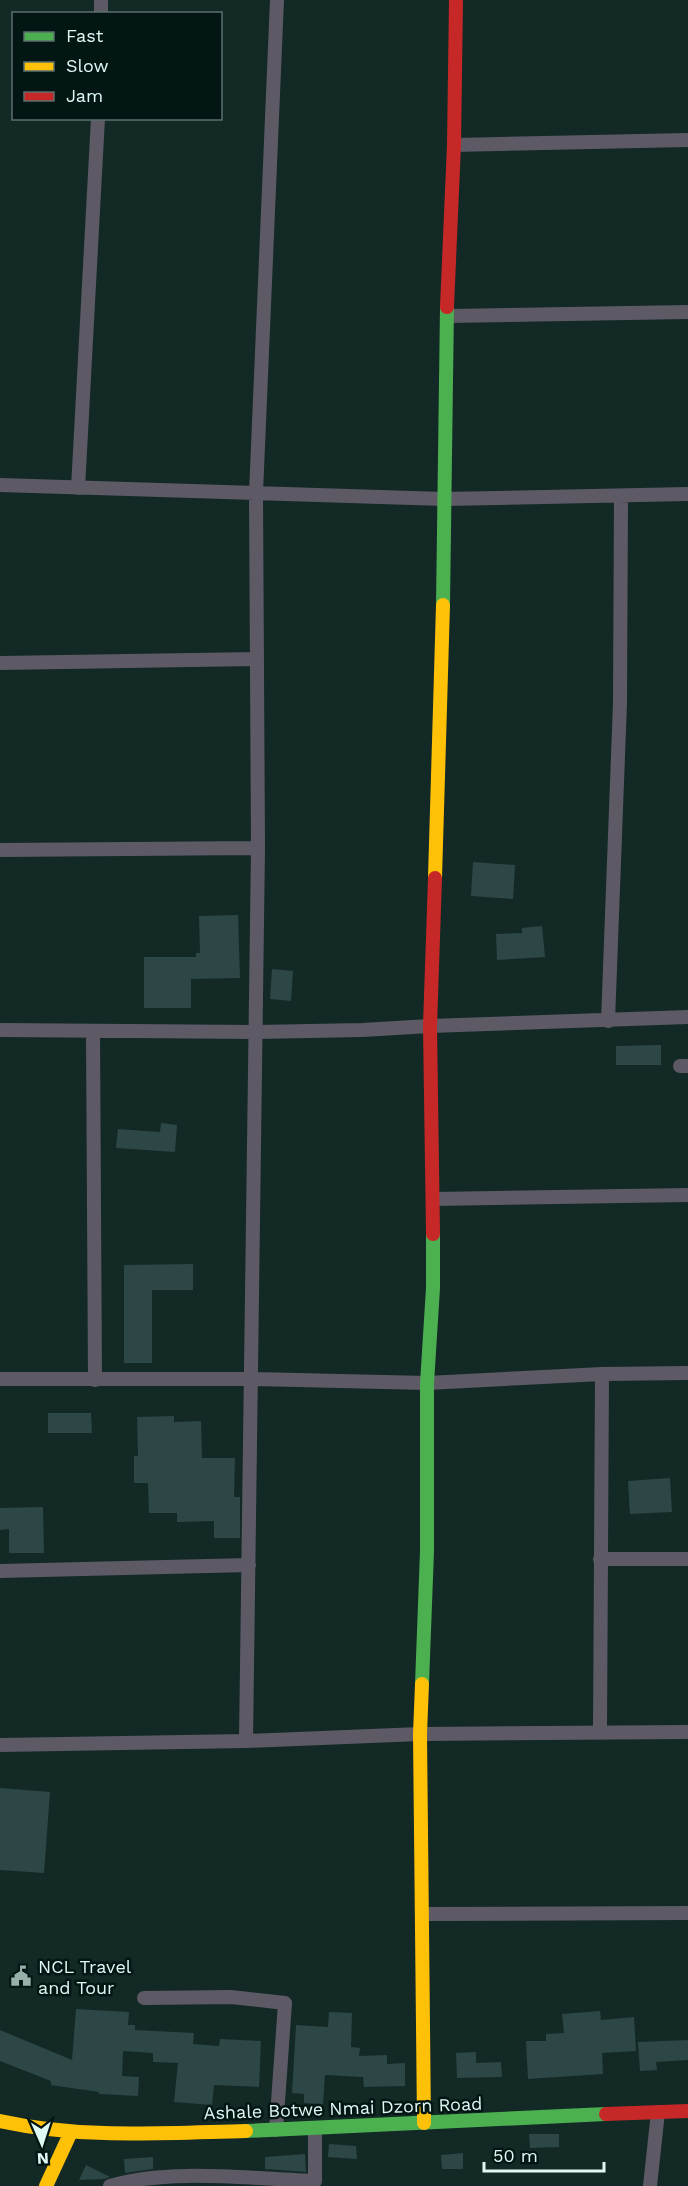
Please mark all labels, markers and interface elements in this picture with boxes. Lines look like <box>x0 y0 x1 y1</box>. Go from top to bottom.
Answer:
legend <box>12 12 222 120</box>
text: Fast <box>66 25 104 46</box>
text: Slow <box>66 55 109 76</box>
text: Jam <box>66 85 103 106</box>
place label: NCL Travel and Tour <box>38 1956 132 1998</box>
public building icon: NCL Travel and Tour <box>9 1964 33 1988</box>
street label: Ashale Botwe Nmai Dzorn Road <box>203 2093 483 2123</box>
north arrow <box>12 2114 72 2174</box>
scale bar <box>484 2135 604 2173</box>
text: 50 m <box>493 2145 538 2166</box>
text: N <box>36 2149 49 2168</box>

